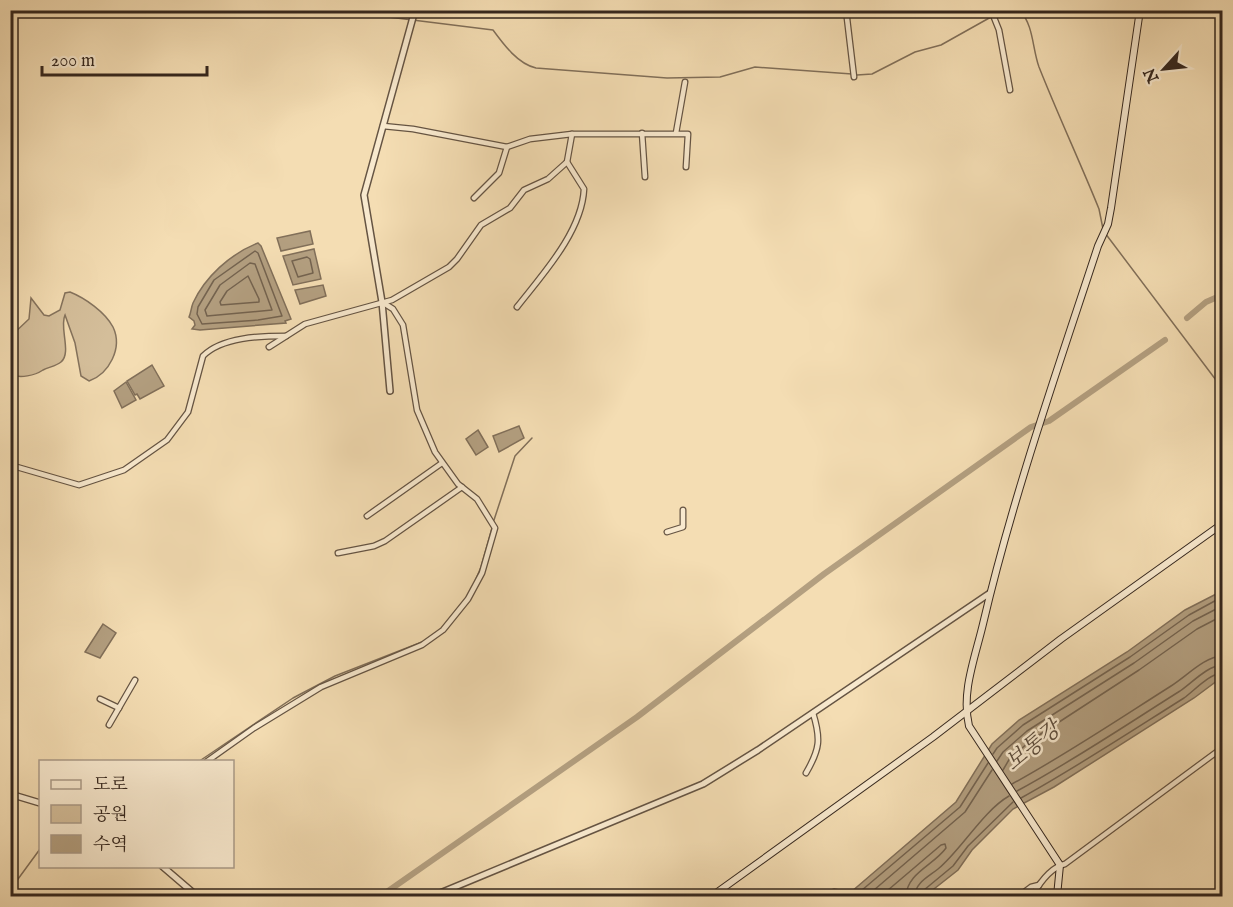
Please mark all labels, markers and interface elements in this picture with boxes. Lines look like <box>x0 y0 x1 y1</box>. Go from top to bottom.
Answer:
scale bar <box>42 39 207 77</box>
north arrow <box>1134 39 1194 99</box>
text: 200 m <box>51 50 95 73</box>
text: N <box>1140 64 1165 87</box>
water label: 보통강 <box>1000 713 1070 777</box>
legend <box>39 760 234 868</box>
text: 도로 <box>93 774 128 797</box>
text: 공원 <box>93 804 128 827</box>
text: 수역 <box>93 834 128 857</box>

